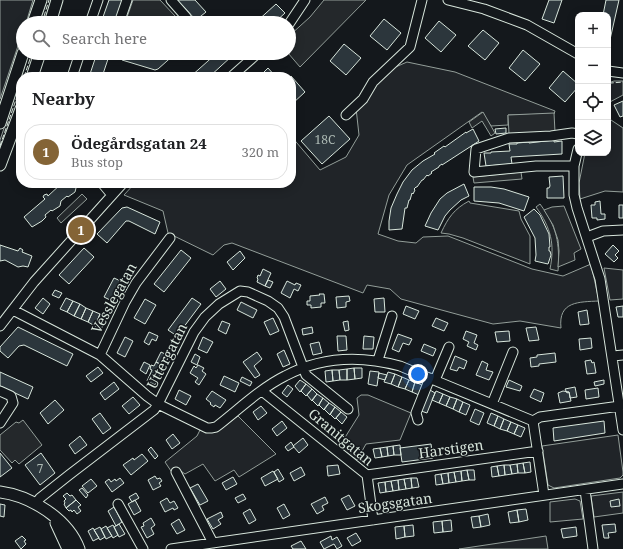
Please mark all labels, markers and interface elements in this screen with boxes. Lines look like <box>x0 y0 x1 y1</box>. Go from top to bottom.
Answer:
map controls <box>575 12 611 156</box>
button: + <box>575 12 611 48</box>
search box <box>16 16 296 60</box>
icon: search <box>30 27 52 49</box>
text: Search here <box>62 28 147 48</box>
button: − <box>575 48 611 84</box>
button: locate <box>575 84 611 120</box>
text: Nearby <box>32 87 95 110</box>
button: layers <box>575 120 611 156</box>
house number: 18C <box>315 131 335 148</box>
text: Ödegårdsgatan 24 <box>71 133 207 153</box>
text: 1 <box>42 143 50 161</box>
text: 320 m <box>242 143 279 161</box>
text: Bus stop <box>71 153 123 171</box>
pin: 1 <box>68 215 94 245</box>
street label: Vesslegatan <box>86 259 141 336</box>
street label: Uttergatan <box>142 320 191 392</box>
your location <box>408 364 428 384</box>
street label: Granitgatan <box>305 404 378 470</box>
street label: Harstigen <box>417 435 485 462</box>
house number: 7 <box>37 460 44 477</box>
street label: Skogsgatan <box>357 488 433 517</box>

